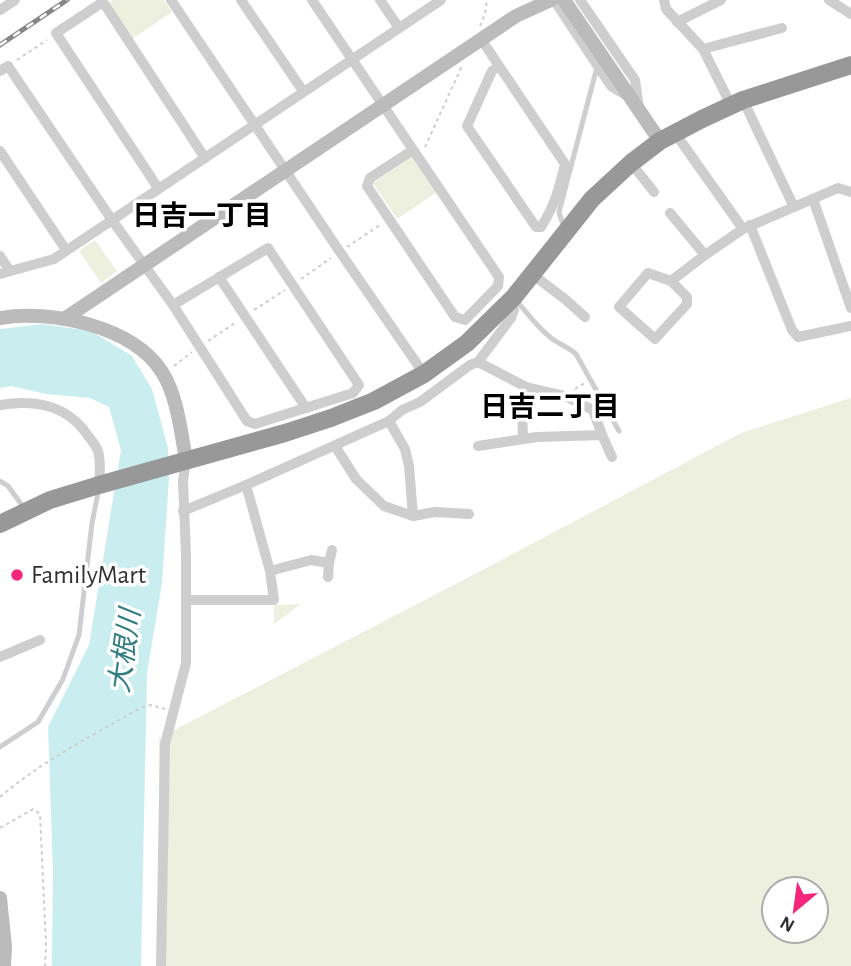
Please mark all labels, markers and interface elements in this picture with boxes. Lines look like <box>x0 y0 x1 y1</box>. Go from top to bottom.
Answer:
district label: 日吉一丁目 <box>132 201 272 231</box>
district label: 日吉二丁目 <box>480 392 620 422</box>
place label: FamilyMart <box>31 562 146 588</box>
marker: FamilyMart <box>9 567 25 583</box>
water label: 大根川 <box>104 604 146 695</box>
north arrow <box>760 875 830 945</box>
text: N <box>777 912 798 935</box>

